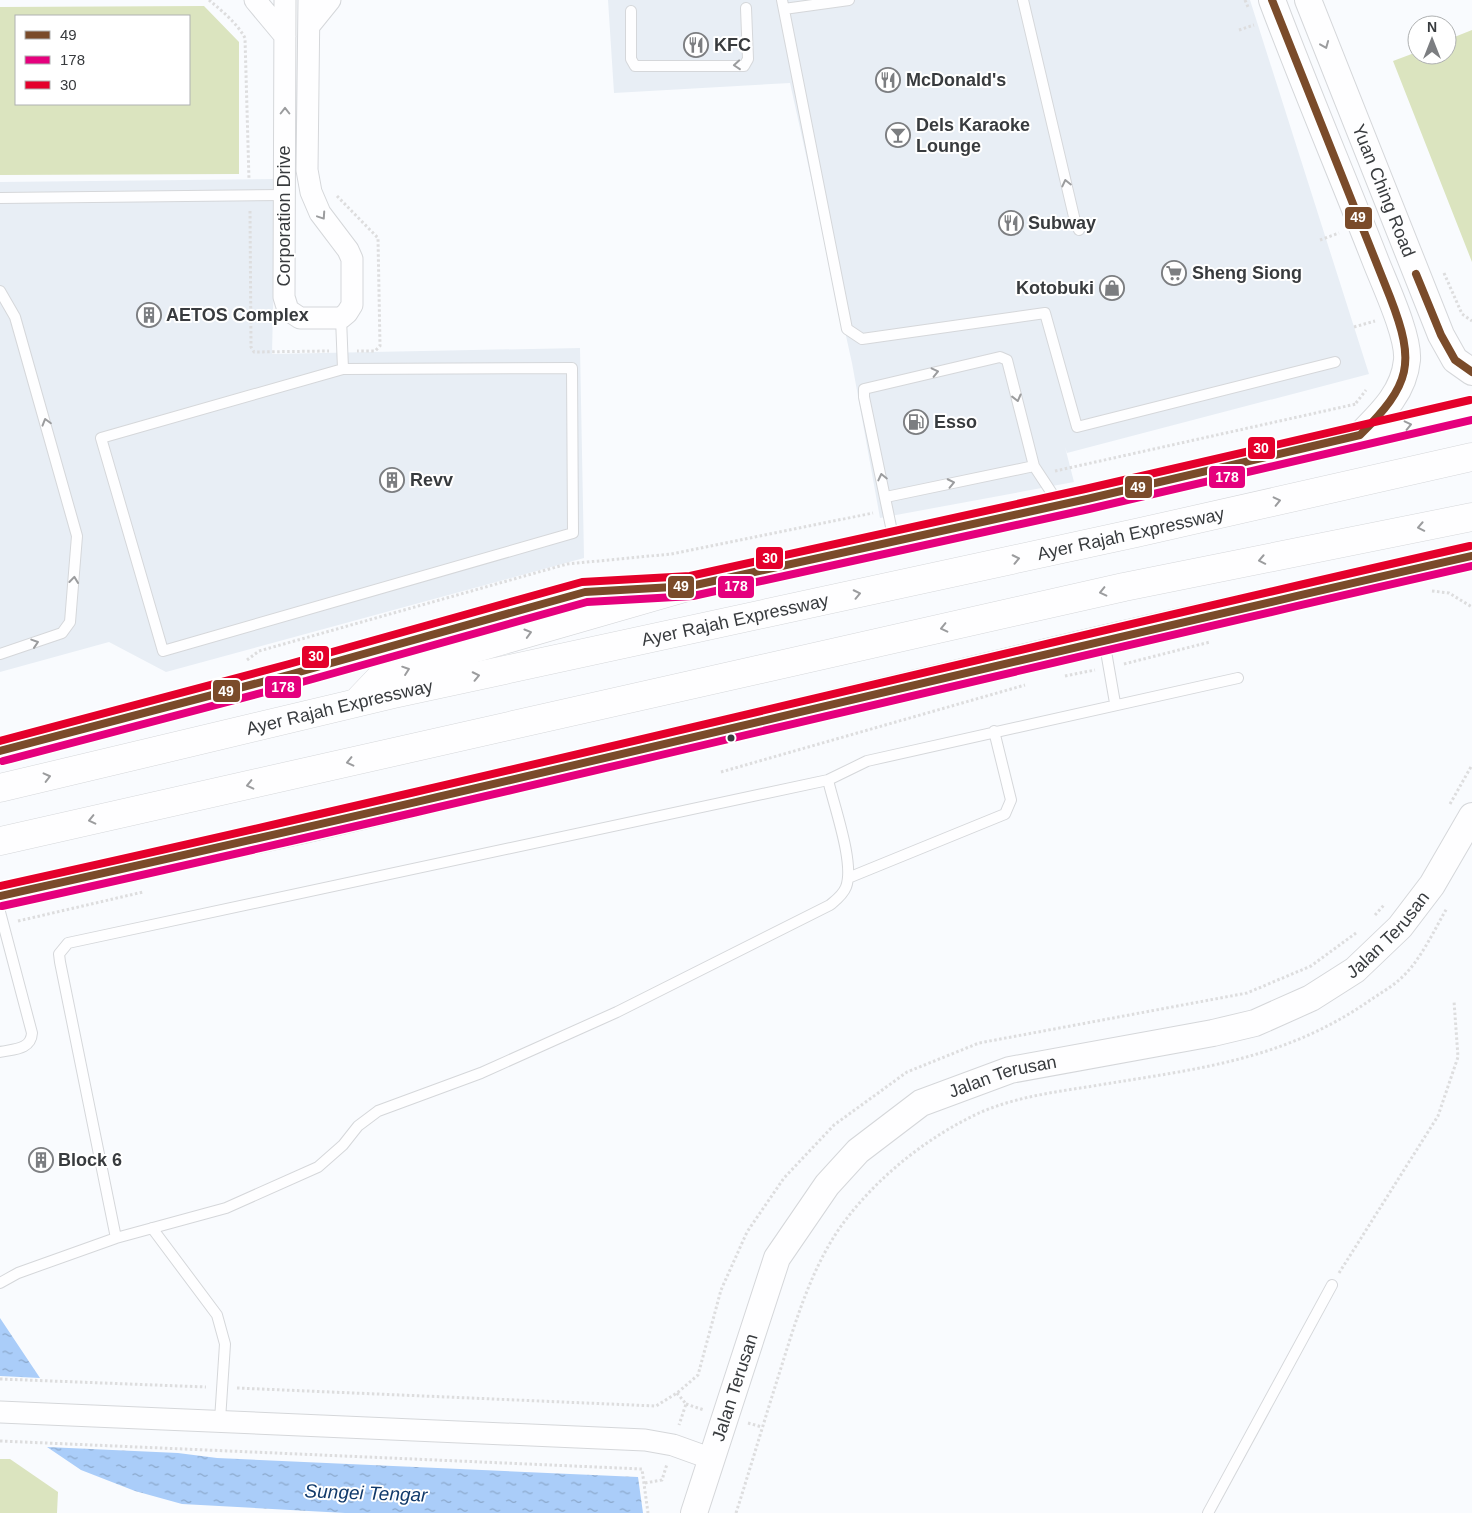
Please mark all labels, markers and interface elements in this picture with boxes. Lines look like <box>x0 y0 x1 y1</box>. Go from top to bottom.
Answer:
legend <box>15 15 190 105</box>
north arrow <box>1407 15 1457 65</box>
text: N <box>1427 19 1437 35</box>
text: 49 <box>60 26 77 43</box>
restaurant icon: KFC <box>683 32 709 58</box>
place label: KFC <box>714 35 751 55</box>
one-way arrow <box>1319 40 1330 49</box>
text: 178 <box>60 51 85 68</box>
one-way arrow <box>732 60 740 71</box>
restaurant icon: McDonald's <box>875 67 901 93</box>
place label: McDonald's <box>906 70 1006 90</box>
text: 30 <box>60 76 77 93</box>
one-way arrow <box>280 107 290 115</box>
place label: Dels Karaoke Lounge <box>916 115 1030 156</box>
street label: Yuan Ching Road <box>1348 121 1419 260</box>
bar icon: Dels Karaoke Lounge <box>885 122 911 148</box>
street label: Corporation Drive <box>274 145 294 287</box>
one-way arrow <box>1061 178 1072 187</box>
line badge: 49 <box>1344 206 1373 230</box>
text: 49 <box>1350 209 1366 225</box>
one-way arrow <box>316 210 326 219</box>
restaurant icon: Subway <box>998 210 1024 236</box>
place label: Subway <box>1028 213 1096 233</box>
supermarket icon: Sheng Siong <box>1161 260 1187 286</box>
place label: Sheng Siong <box>1192 263 1302 283</box>
shop icon: Kotobuki <box>1099 275 1125 301</box>
place label: Kotobuki <box>1016 278 1094 298</box>
building icon: AETOS Complex <box>136 302 162 328</box>
place label: AETOS Complex <box>166 305 309 325</box>
one-way arrow <box>930 367 939 378</box>
one-way arrow <box>1011 394 1022 403</box>
fuel station icon: Esso <box>903 409 929 435</box>
place label: Esso <box>934 412 977 432</box>
one-way arrow <box>41 417 52 426</box>
one-way arrow <box>1403 420 1412 430</box>
line badge: 30 <box>1247 436 1276 460</box>
text: 30 <box>1253 440 1269 456</box>
line badge: 178 <box>1208 465 1246 489</box>
building icon: Revv <box>379 467 405 493</box>
text: 178 <box>1215 469 1239 485</box>
place label: Revv <box>410 470 453 490</box>
one-way arrow <box>877 472 888 481</box>
line badge: 49 <box>1124 475 1153 499</box>
one-way arrow <box>947 478 956 489</box>
text: 49 <box>1130 479 1146 495</box>
one-way arrow <box>1273 496 1282 507</box>
street label: Ayer Rajah Expressway <box>1035 503 1226 564</box>
one-way arrow <box>1417 522 1426 532</box>
line badge: 30 <box>755 546 784 570</box>
text: 30 <box>762 550 778 566</box>
one-way arrow <box>1012 554 1021 565</box>
one-way arrow <box>1258 554 1267 564</box>
one-way arrow <box>68 575 79 583</box>
line badge: 49 <box>667 575 695 599</box>
line badge: 178 <box>717 575 755 599</box>
text: 49 <box>673 578 689 594</box>
text: 178 <box>724 578 748 594</box>
one-way arrow <box>1098 586 1107 597</box>
one-way arrow <box>853 589 862 600</box>
street label: Ayer Rajah Expressway <box>640 590 830 650</box>
one-way arrow <box>940 622 949 633</box>
one-way arrow <box>524 628 533 639</box>
one-way arrow <box>30 638 38 648</box>
line badge: 30 <box>301 645 330 669</box>
text: 30 <box>308 648 324 664</box>
one-way arrow <box>401 665 409 675</box>
one-way arrow <box>472 672 481 682</box>
line badge: 178 <box>264 675 302 699</box>
street label: Ayer Rajah Expressway <box>244 676 435 739</box>
line badge: 49 <box>212 679 241 703</box>
text: 178 <box>271 679 295 695</box>
text: 49 <box>218 683 234 699</box>
unlabelled marker <box>726 733 736 743</box>
one-way arrow <box>346 756 355 767</box>
one-way arrow <box>43 772 52 783</box>
one-way arrow <box>246 779 255 790</box>
one-way arrow <box>87 815 96 825</box>
street label: Jalan Terusan <box>1343 888 1433 983</box>
street label: Jalan Terusan <box>946 1052 1058 1102</box>
building icon: Block 6 <box>28 1147 54 1173</box>
place label: Block 6 <box>58 1150 122 1170</box>
street label: Jalan Terusan <box>708 1331 762 1444</box>
water label: Sungei Tengar <box>304 1480 428 1506</box>

